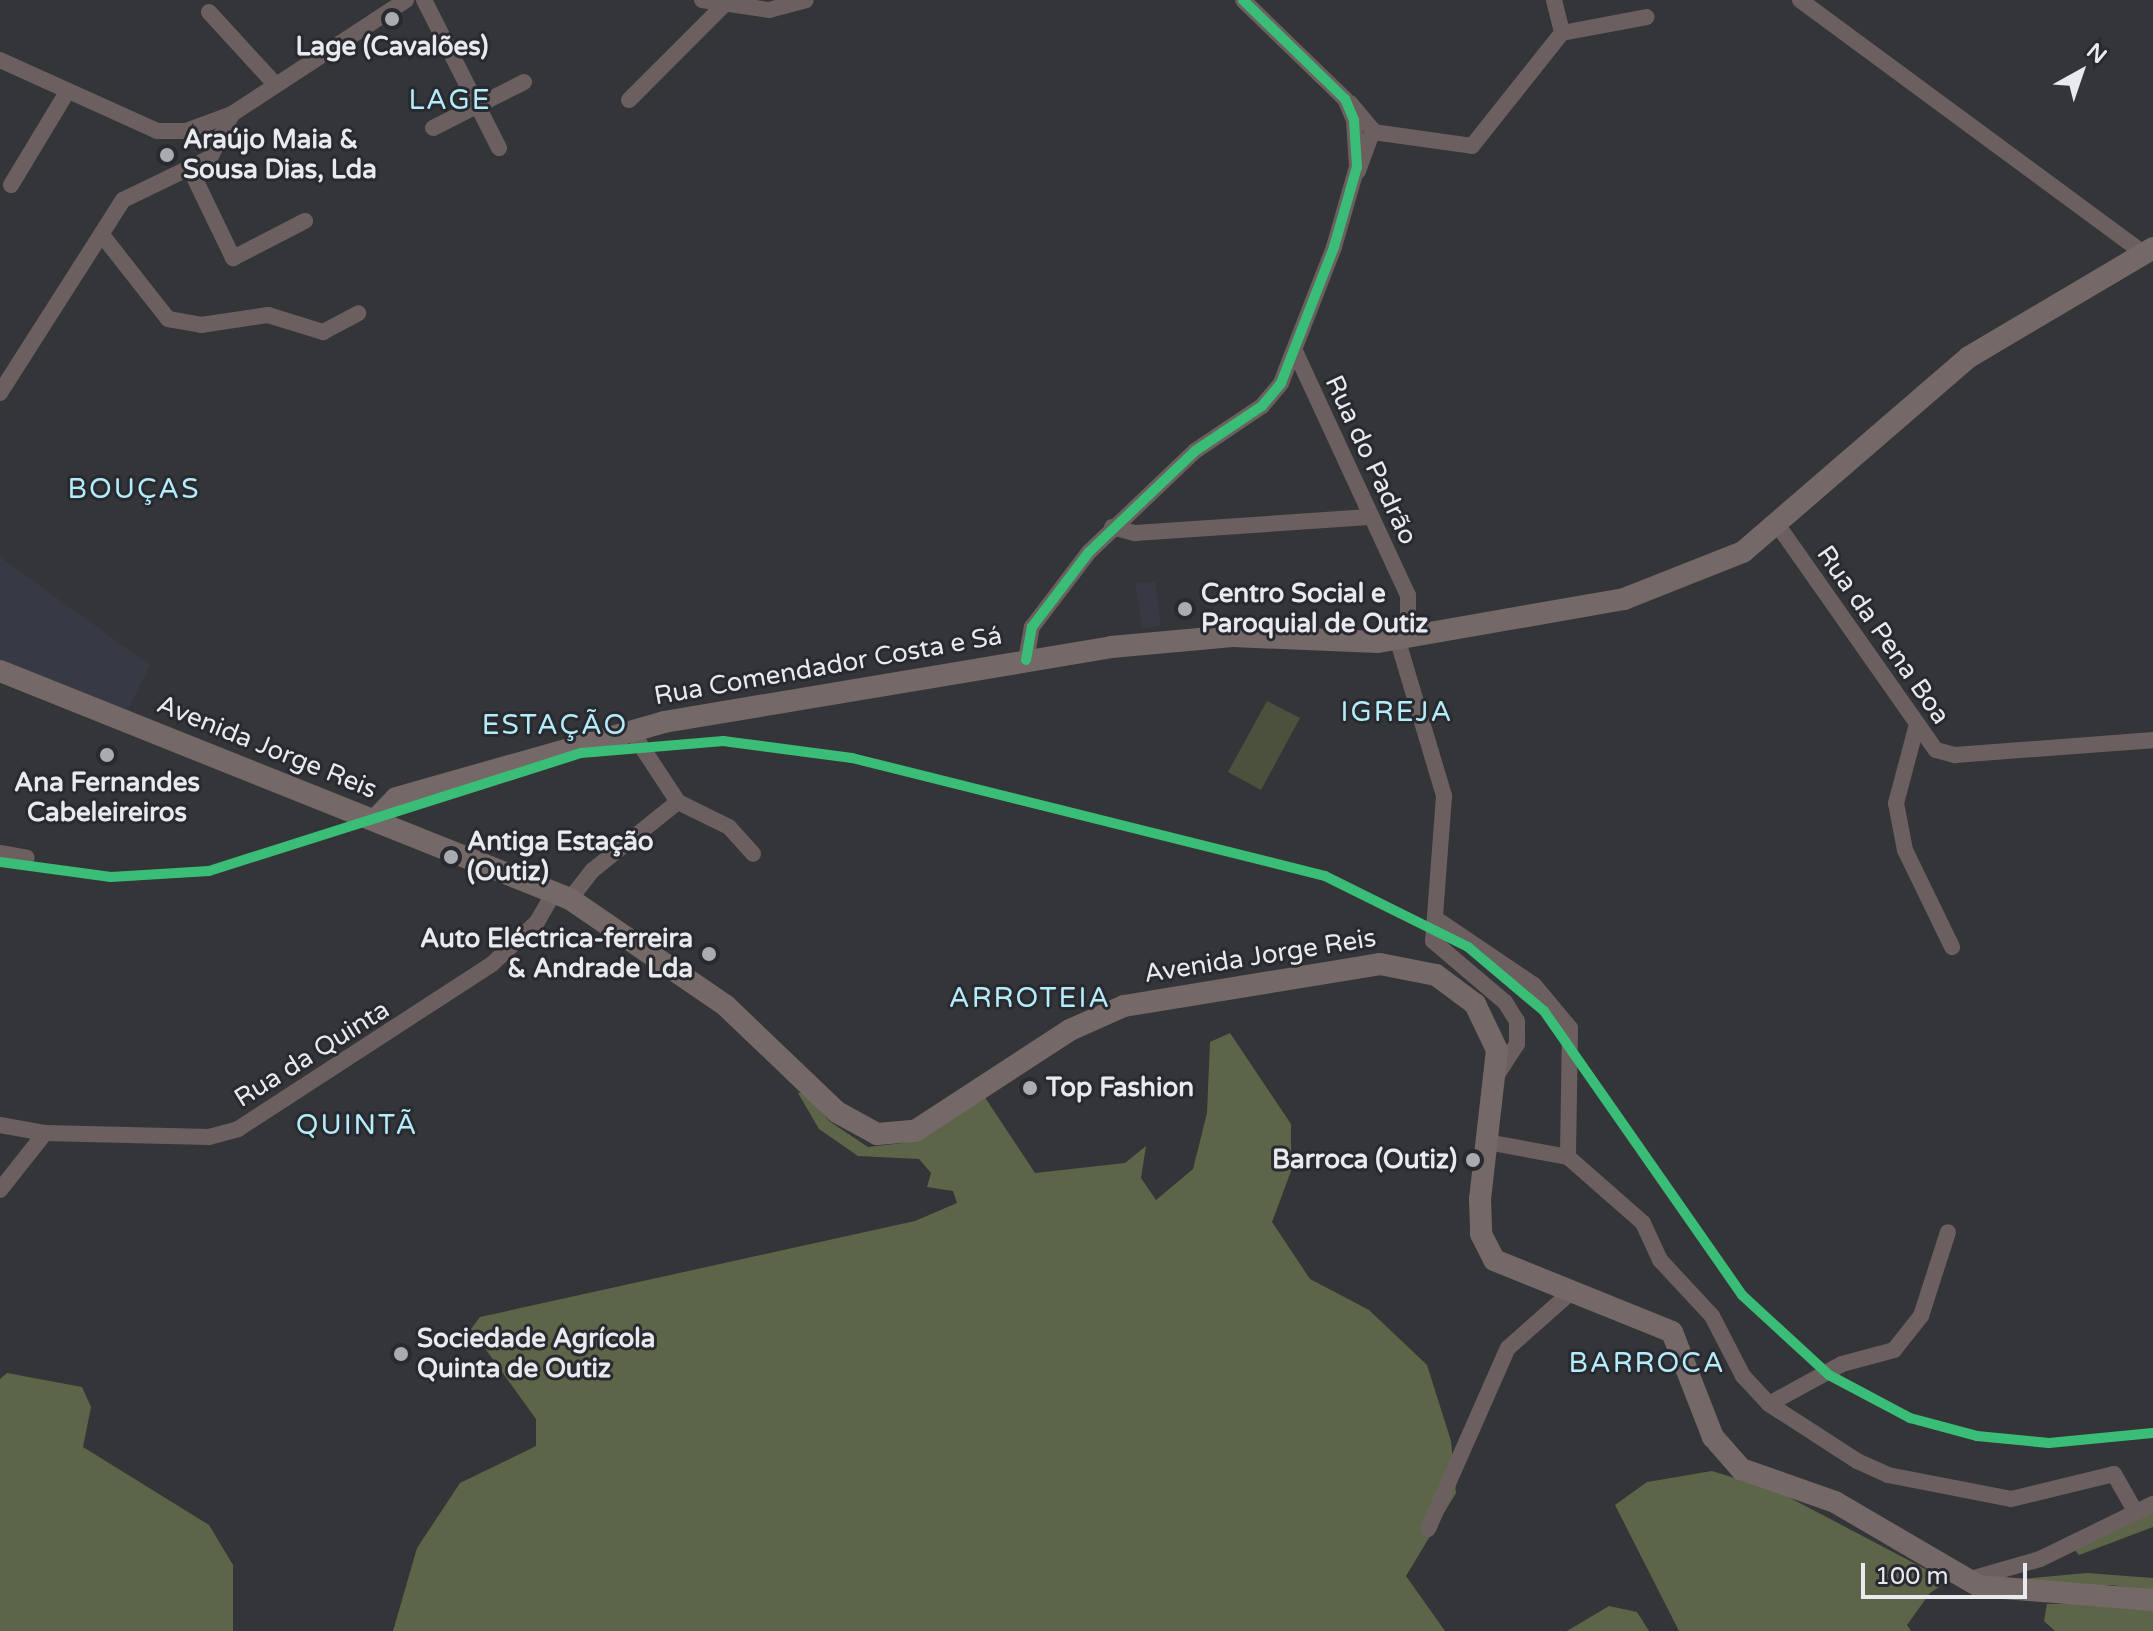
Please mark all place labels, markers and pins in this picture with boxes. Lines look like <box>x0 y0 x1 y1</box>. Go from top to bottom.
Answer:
marker: Lage (Cavalões) <box>383 10 401 28</box>
place label: Lage (Cavalões) <box>296 31 488 63</box>
place label: Araújo Maia & Sousa Dias, Lda <box>183 124 377 186</box>
marker: Araújo Maia & Sousa Dias, Lda <box>158 146 176 164</box>
place label: Centro Social e Paroquial de Outiz <box>1201 578 1428 640</box>
marker: Centro Social e Paroquial de Outiz <box>1176 600 1194 618</box>
marker: Ana Fernandes Cabeleireiros <box>98 746 116 764</box>
place label: Ana Fernandes Cabeleireiros <box>14 767 200 828</box>
place label: Antiga Estação (Outiz) <box>467 826 654 888</box>
marker: Antiga Estação (Outiz) <box>442 848 460 866</box>
place label: Auto Eléctrica-ferreira & Andrade Lda <box>420 923 693 984</box>
marker: Auto Eléctrica-ferreira & Andrade Lda <box>700 945 718 963</box>
place label: Top Fashion <box>1046 1072 1194 1104</box>
marker: Top Fashion <box>1021 1079 1039 1097</box>
place label: Barroca (Outiz) <box>1272 1144 1457 1176</box>
marker: Barroca (Outiz) <box>1464 1151 1482 1169</box>
place label: Sociedade Agrícola Quinta de Outiz <box>417 1323 655 1384</box>
marker: Sociedade Agrícola Quinta de Outiz <box>392 1345 410 1363</box>

